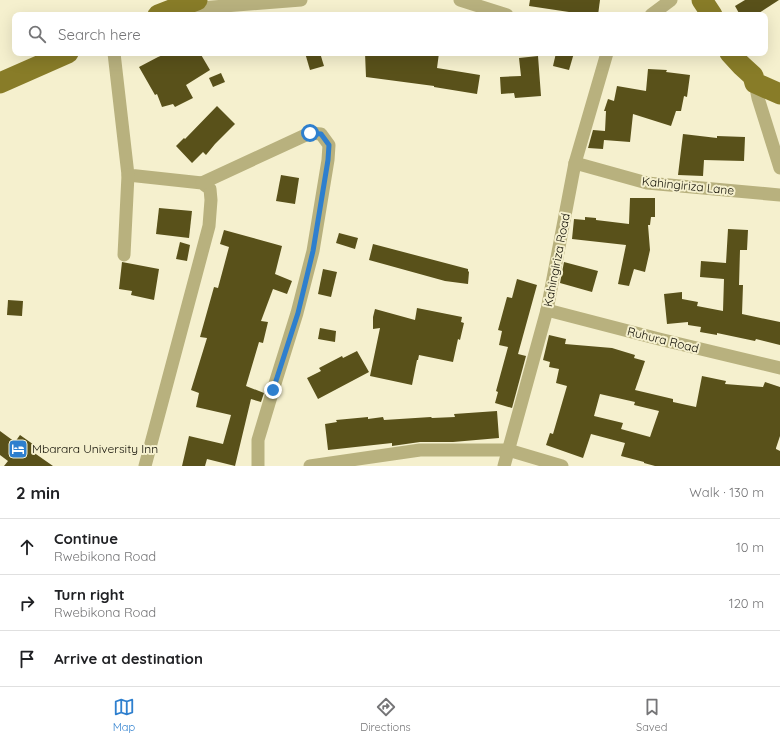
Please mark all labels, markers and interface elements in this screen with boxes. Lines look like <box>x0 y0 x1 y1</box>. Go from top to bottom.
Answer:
search box <box>12 12 768 56</box>
icon: search <box>26 23 48 45</box>
text: Search here <box>58 25 141 44</box>
route start <box>301 124 319 142</box>
street label: Kahingiriza Lane <box>641 173 735 198</box>
street label: Kahingiriza Road <box>540 212 573 308</box>
street label: Ruhura Road <box>626 323 700 356</box>
route end <box>264 381 282 399</box>
hotel icon: Mbarara University Inn <box>7 438 29 460</box>
place label: Mbarara University Inn <box>32 441 158 456</box>
text: 2 min <box>16 482 60 503</box>
text: Walk · 130 m <box>689 484 764 500</box>
text: Continue <box>54 529 118 548</box>
icon: ahead <box>16 536 38 558</box>
text: 10 m <box>736 539 764 555</box>
text: Rwebikona Road <box>54 548 156 564</box>
text: Turn right <box>54 585 125 604</box>
icon: right <box>16 592 38 614</box>
text: 120 m <box>729 595 764 611</box>
text: Rwebikona Road <box>54 604 156 620</box>
icon: arrive <box>16 648 38 670</box>
text: Arrive at destination <box>54 649 203 668</box>
tab: Map <box>113 696 135 734</box>
tab: Directions <box>360 696 411 734</box>
tab: Saved <box>636 696 667 734</box>

